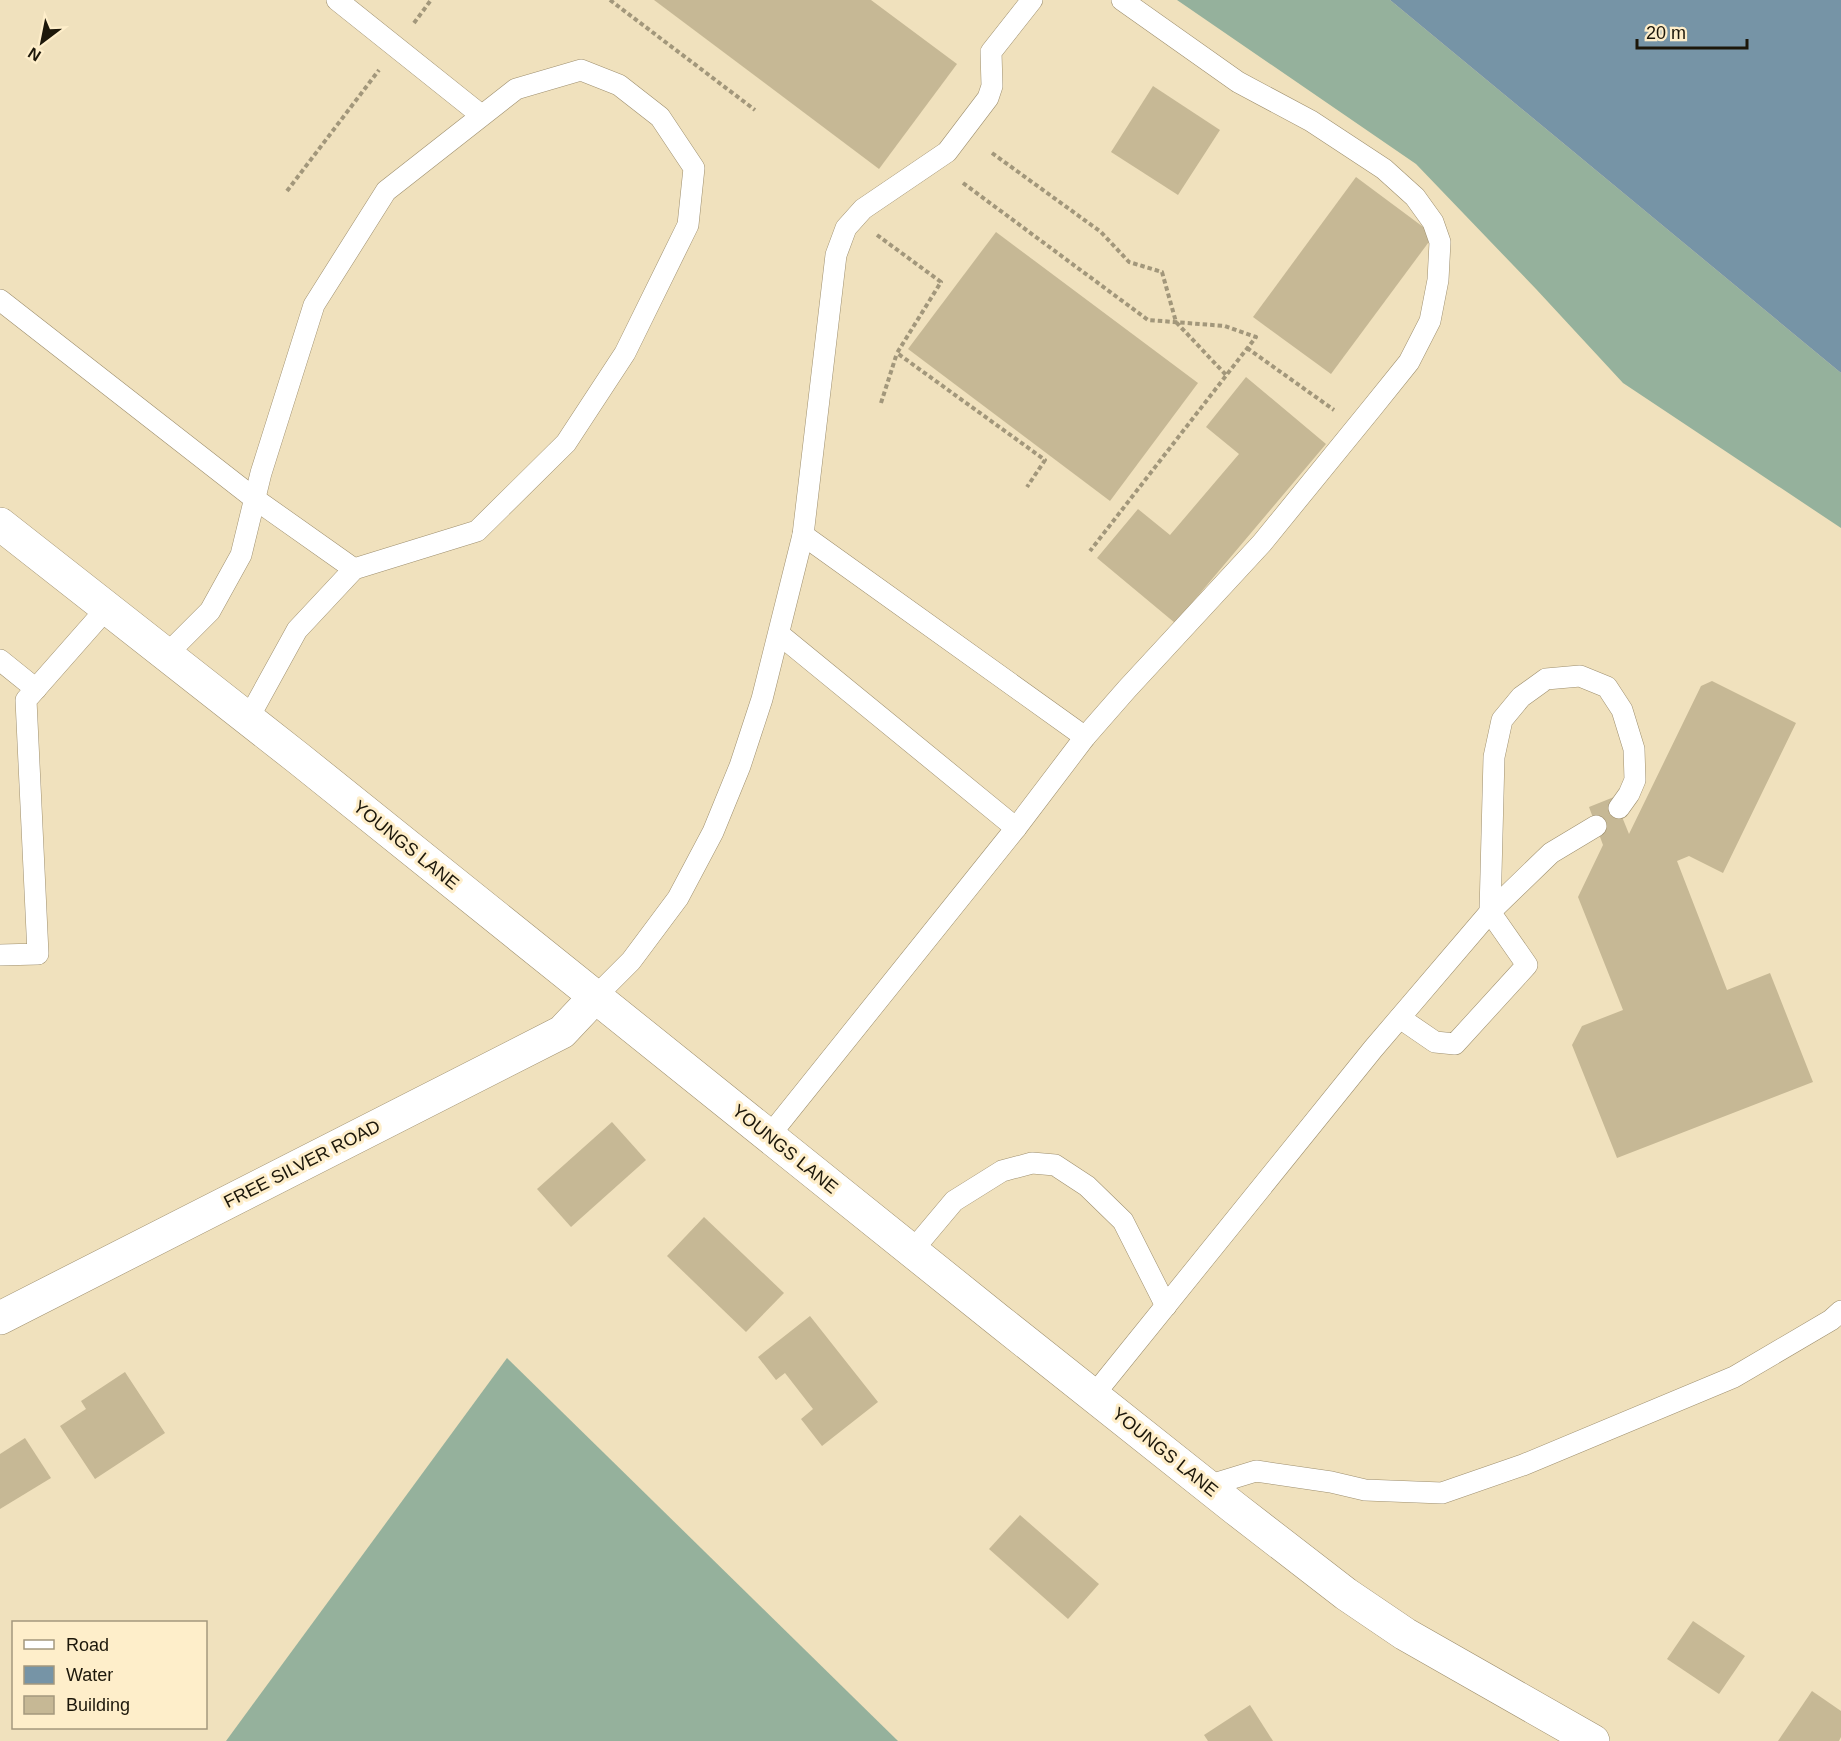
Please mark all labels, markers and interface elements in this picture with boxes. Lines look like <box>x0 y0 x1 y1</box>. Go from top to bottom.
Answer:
north arrow <box>12 12 72 72</box>
scale bar <box>1637 12 1746 50</box>
text: 20 m <box>1646 23 1686 43</box>
text: N <box>25 44 44 65</box>
street label: YOUNGS LANE <box>349 796 463 894</box>
street label: YOUNGS LANE <box>728 1100 842 1198</box>
street label: FREE SILVER ROAD <box>221 1116 383 1212</box>
street label: YOUNGS LANE <box>1108 1403 1222 1501</box>
legend <box>12 1621 207 1729</box>
text: Road <box>66 1635 109 1655</box>
text: Water <box>66 1665 113 1685</box>
text: Building <box>66 1695 130 1715</box>

